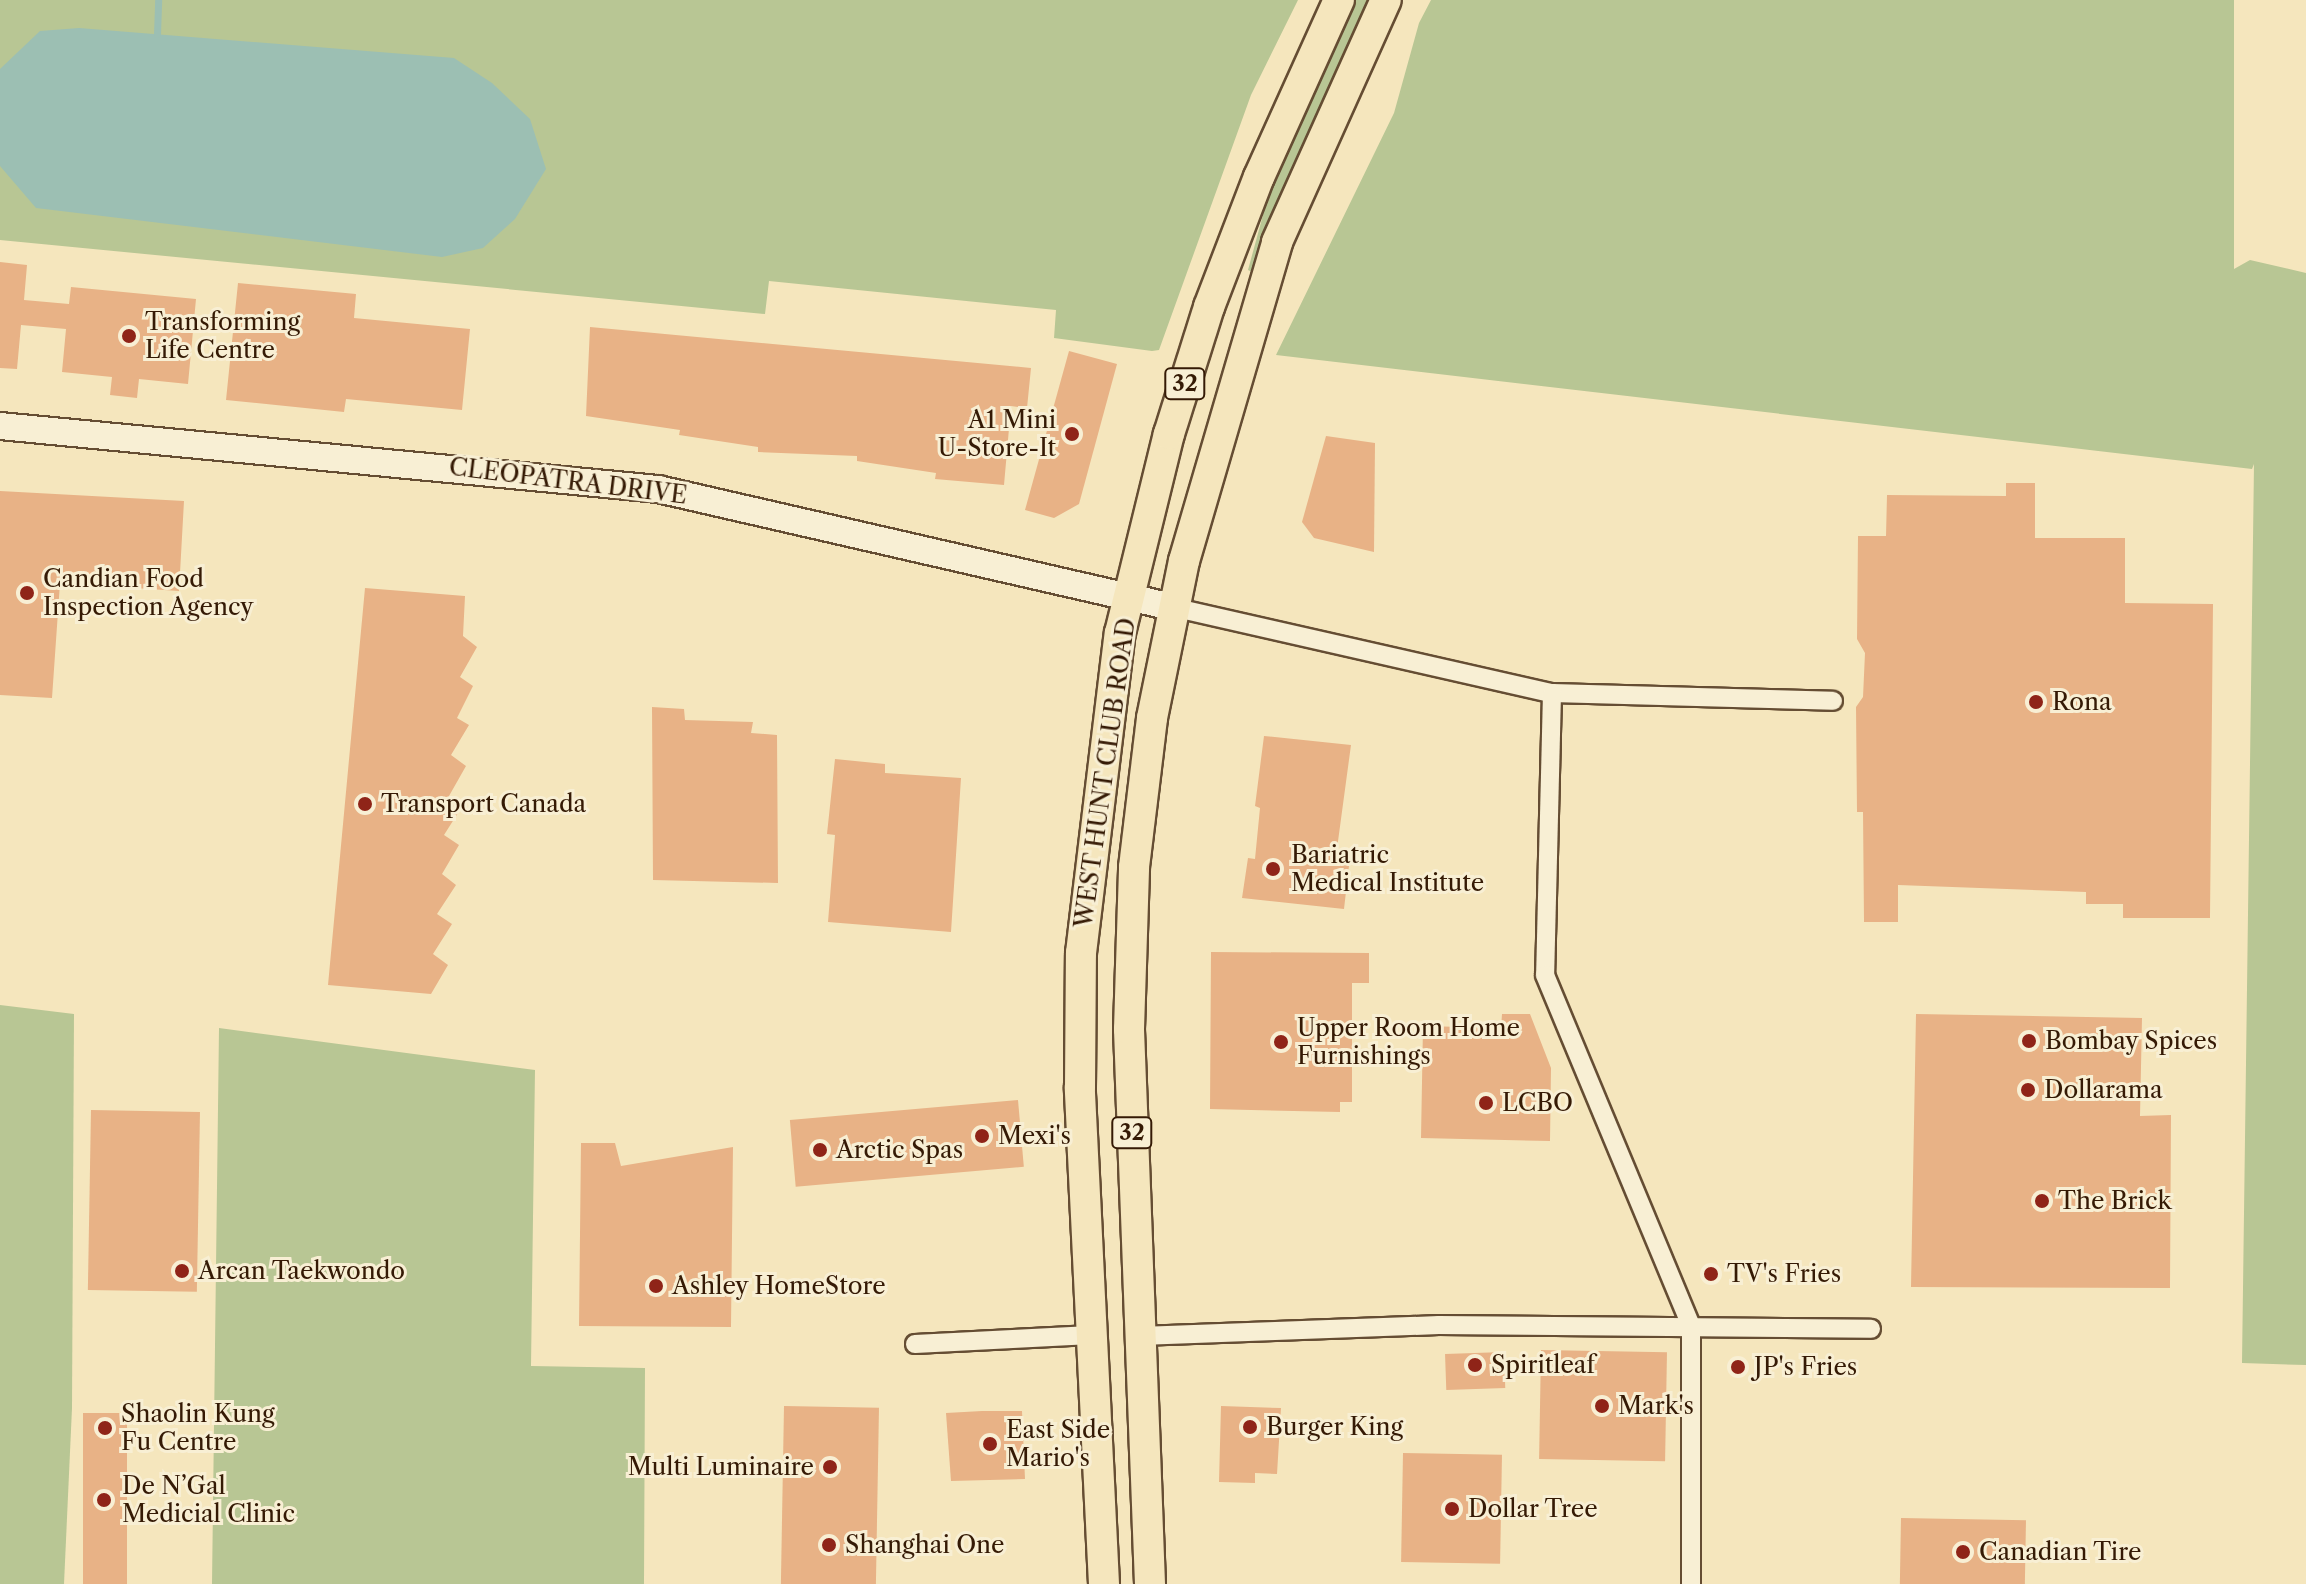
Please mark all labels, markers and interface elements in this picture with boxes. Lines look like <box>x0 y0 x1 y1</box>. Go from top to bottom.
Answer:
place label: Transforming Life Centre <box>145 308 300 364</box>
marker: Transforming Life Centre <box>120 327 138 345</box>
road number: 32 <box>1163 366 1207 402</box>
place label: A1 Mini U-Store-It <box>938 406 1056 462</box>
marker: A1 Mini U-Store-It <box>1063 425 1081 443</box>
street label: CLEOPATRA DRIVE <box>447 452 689 510</box>
place label: Candian Food Inspection Agency <box>43 565 255 621</box>
marker: Candian Food Inspection Agency <box>18 584 36 602</box>
street label: WEST HUNT CLUB ROAD <box>1069 615 1141 931</box>
place label: Rona <box>2052 688 2112 716</box>
marker: Rona <box>2027 693 2045 711</box>
place label: Transport Canada <box>381 790 586 818</box>
marker: Transport Canada <box>356 795 374 813</box>
place label: Bariatric Medical Institute <box>1291 841 1484 897</box>
marker: Bariatric Medical Institute <box>1262 858 1284 880</box>
place label: Upper Room Home Furnishings <box>1297 1014 1521 1070</box>
place label: Bombay Spices <box>2045 1027 2218 1055</box>
marker: Bombay Spices <box>2020 1032 2038 1050</box>
marker: Upper Room Home Furnishings <box>1272 1033 1290 1051</box>
place label: Dollarama <box>2044 1076 2163 1104</box>
marker: Dollarama <box>2019 1081 2037 1099</box>
place label: LCBO <box>1502 1089 1573 1117</box>
marker: LCBO <box>1477 1094 1495 1112</box>
road number: 32 <box>1110 1115 1154 1151</box>
place label: Mexi's <box>998 1122 1071 1150</box>
marker: Mexi's <box>973 1127 991 1145</box>
place label: Arctic Spas <box>836 1136 963 1164</box>
marker: Arctic Spas <box>811 1141 829 1159</box>
place label: The Brick <box>2058 1187 2171 1215</box>
marker: The Brick <box>2033 1192 2051 1210</box>
place label: Arcan Taekwondo <box>198 1257 406 1285</box>
place label: TV's Fries <box>1727 1260 1841 1288</box>
marker: Arcan Taekwondo <box>173 1262 191 1280</box>
marker: TV's Fries <box>1702 1265 1720 1283</box>
place label: Ashley HomeStore <box>672 1272 886 1300</box>
marker: Ashley HomeStore <box>647 1277 665 1295</box>
place label: Spiritleaf <box>1491 1351 1595 1379</box>
place label: JP's Fries <box>1754 1353 1857 1381</box>
marker: Spiritleaf <box>1466 1356 1484 1374</box>
marker: JP's Fries <box>1729 1358 1747 1376</box>
place label: Mark's <box>1618 1392 1694 1420</box>
marker: Mark's <box>1593 1397 1611 1415</box>
place label: Shaolin Kung Fu Centre <box>121 1400 275 1456</box>
place label: Burger King <box>1266 1413 1404 1441</box>
place label: East Side Mario's <box>1006 1416 1110 1472</box>
marker: Burger King <box>1241 1418 1259 1436</box>
marker: Shaolin Kung Fu Centre <box>96 1419 114 1437</box>
marker: East Side Mario's <box>981 1435 999 1453</box>
place label: Multi Luminaire <box>628 1453 814 1481</box>
marker: Multi Luminaire <box>821 1458 839 1476</box>
place label: De N’Gal Medicial Clinic <box>122 1472 295 1528</box>
marker: De N’Gal Medicial Clinic <box>93 1489 115 1511</box>
place label: Dollar Tree <box>1468 1495 1599 1523</box>
marker: Dollar Tree <box>1443 1500 1461 1518</box>
place label: Shanghai One <box>845 1531 1005 1559</box>
marker: Shanghai One <box>820 1536 838 1554</box>
place label: Canadian Tire <box>1979 1538 2142 1566</box>
marker: Canadian Tire <box>1954 1543 1972 1561</box>

